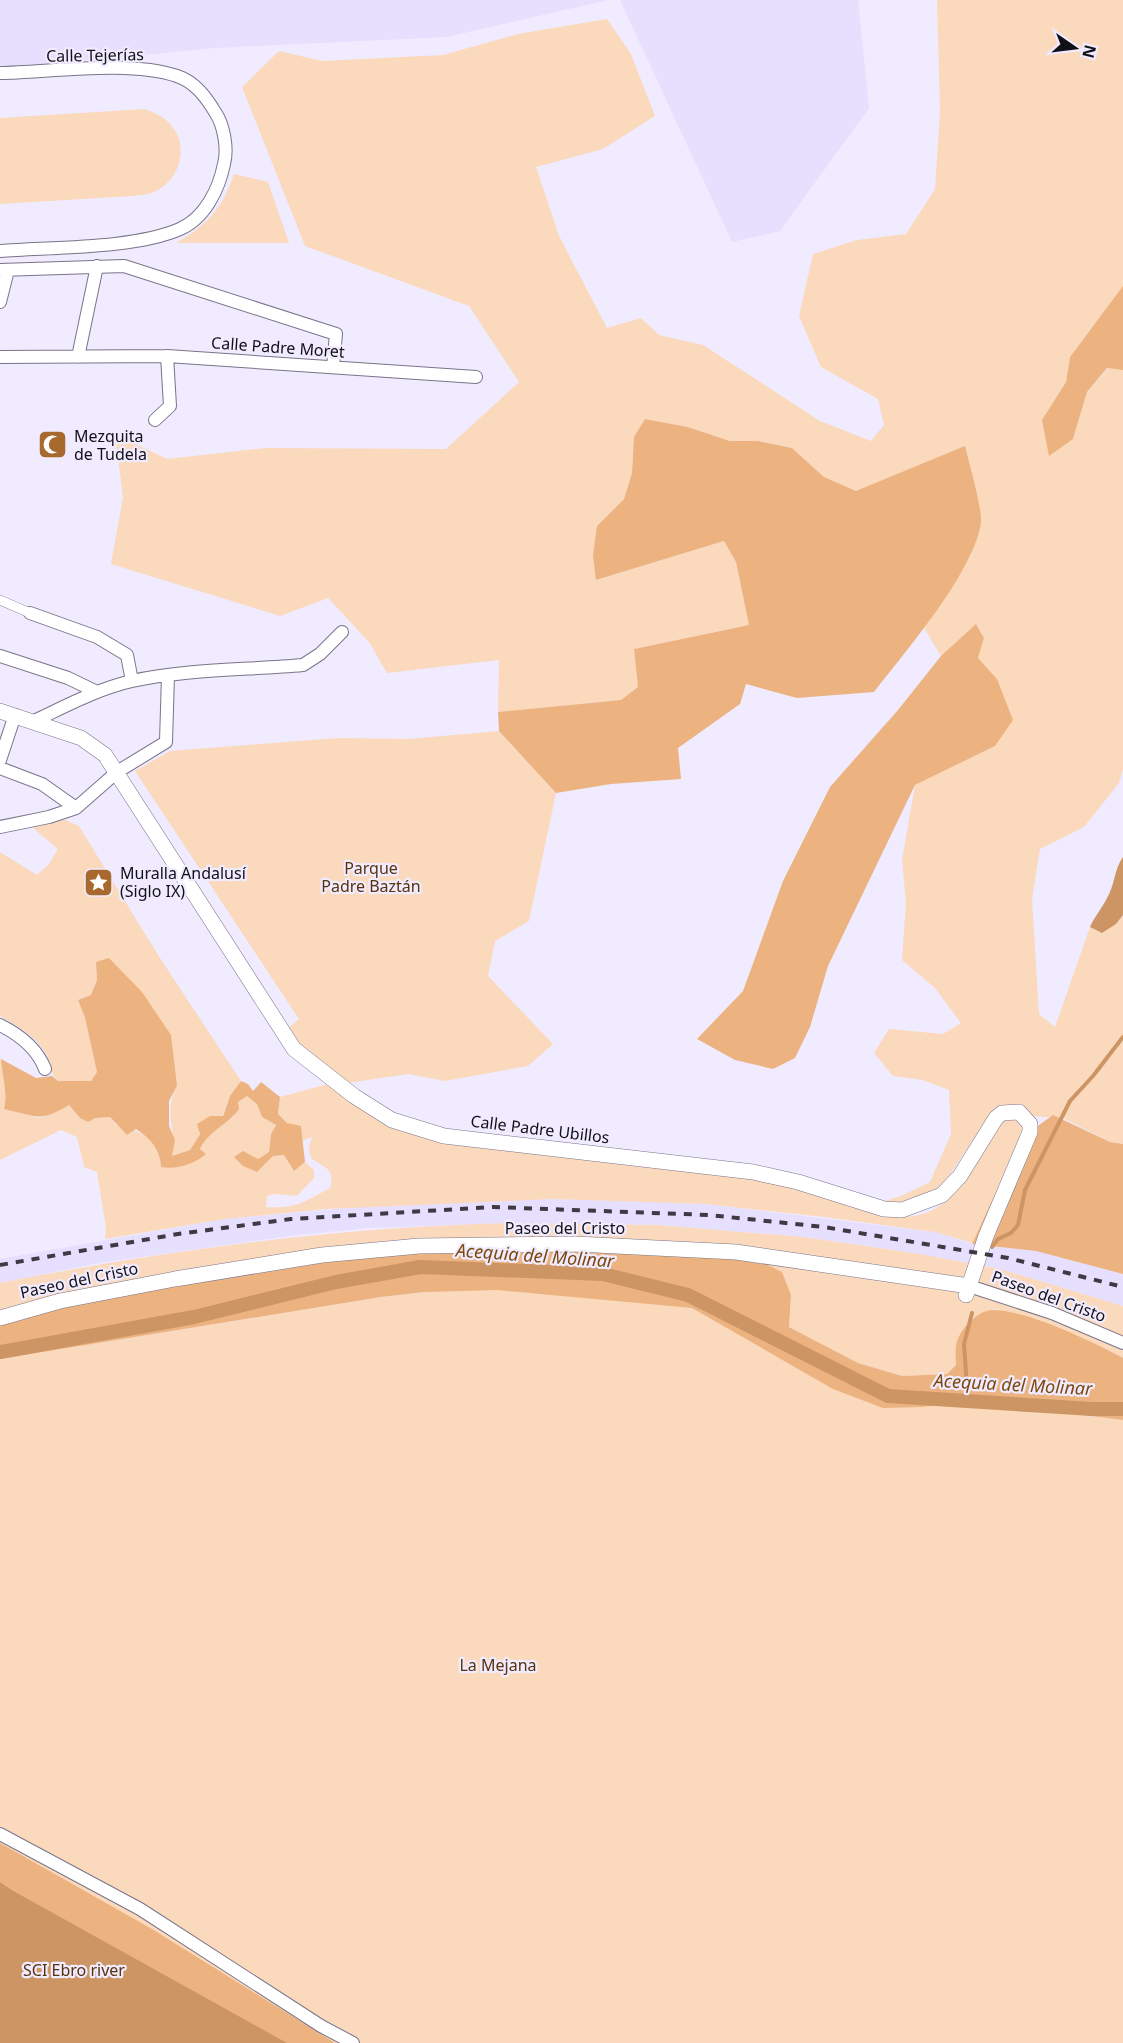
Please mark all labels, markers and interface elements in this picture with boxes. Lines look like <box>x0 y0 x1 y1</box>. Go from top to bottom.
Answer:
north arrow <box>1045 18 1105 78</box>
street label: Calle Tejerías <box>46 43 144 67</box>
text: N <box>1077 43 1102 61</box>
street label: Calle Padre Moret <box>211 331 346 363</box>
place label: Mezquita de Tudela <box>74 425 147 465</box>
mosque icon: Mezquita de Tudela <box>37 429 69 461</box>
park label: Parque Padre Baztán <box>321 857 421 897</box>
place label: Muralla Andalusí (Siglo IX) <box>120 862 247 902</box>
place icon: Muralla Andalusí (Siglo IX) <box>83 866 115 898</box>
street label: Calle Padre Ubillos <box>469 1110 611 1148</box>
street label: Paseo del Cristo <box>505 1217 625 1239</box>
water label: Acequia del Molinar <box>453 1237 616 1273</box>
street label: Paseo del Cristo <box>18 1257 140 1303</box>
street label: Paseo del Cristo <box>989 1265 1109 1327</box>
water label: Acequia del Molinar <box>931 1368 1094 1400</box>
park label: La Mejana <box>459 1654 537 1676</box>
park label: SCI Ebro river <box>23 1959 125 1981</box>

